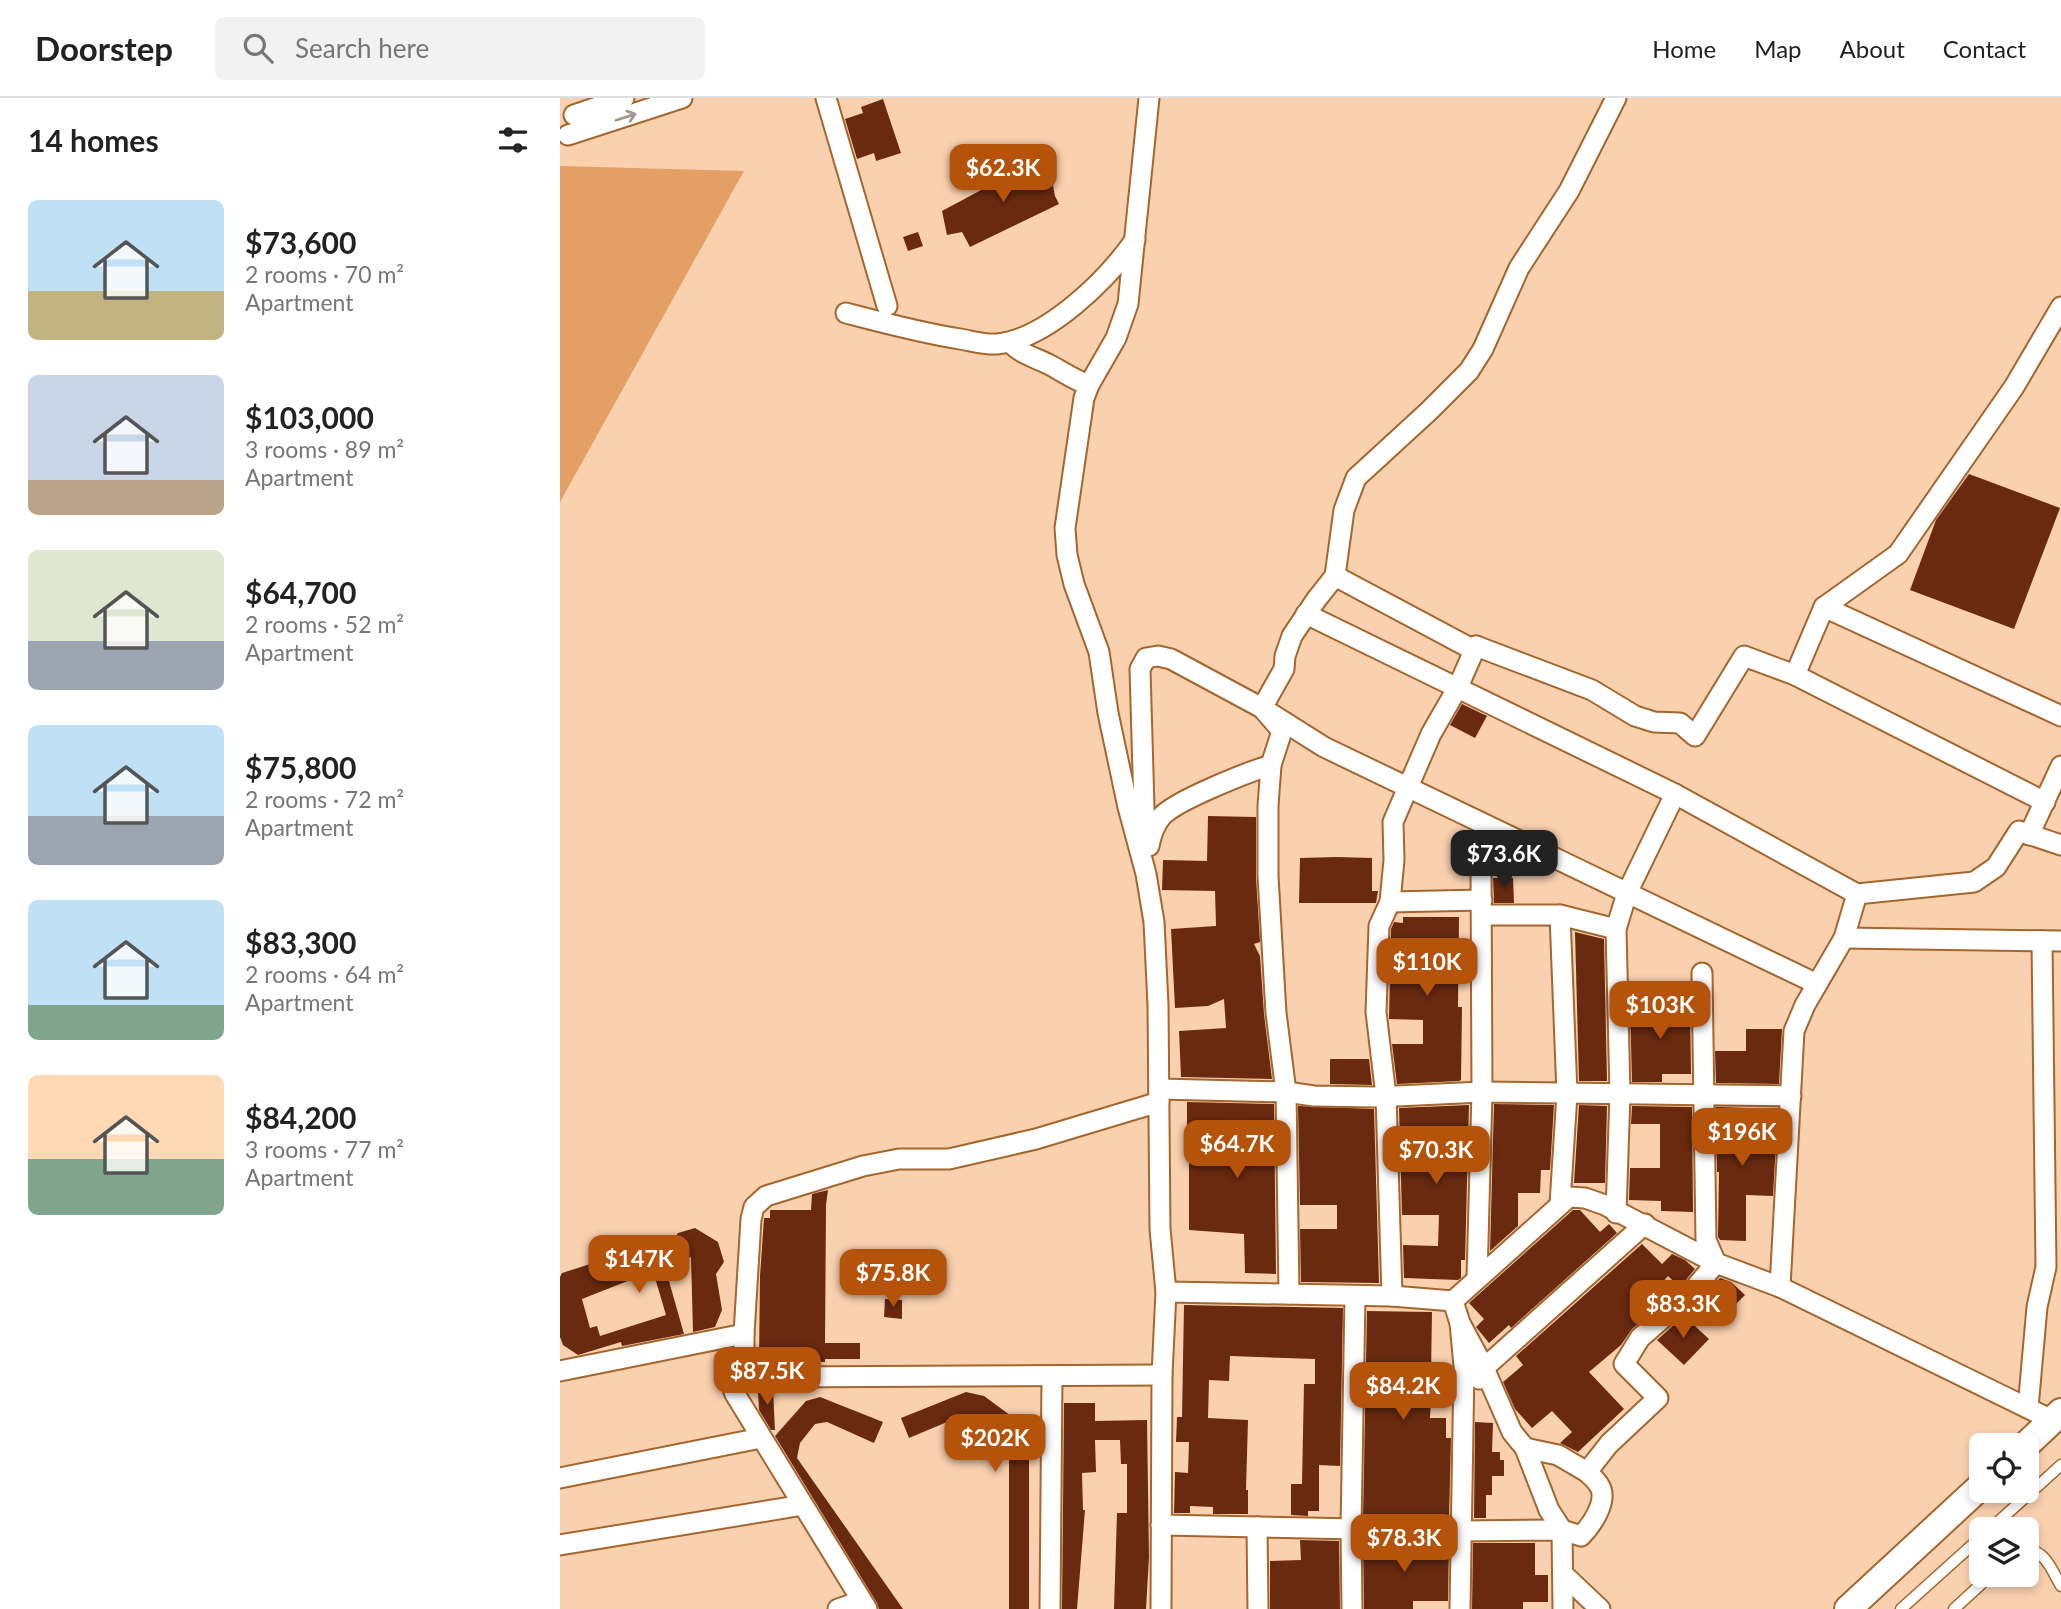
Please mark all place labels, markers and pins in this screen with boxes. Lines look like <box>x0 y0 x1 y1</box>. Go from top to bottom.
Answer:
pin: $62.3K <box>946 144 1060 204</box>
pin: $73.6K <box>1447 830 1561 890</box>
pin: $110K <box>1378 939 1476 998</box>
pin: $103K <box>1611 982 1709 1041</box>
pin: $196K <box>1693 1108 1791 1168</box>
pin: $64.7K <box>1180 1121 1294 1180</box>
pin: $70.3K <box>1379 1126 1493 1186</box>
pin: $147K <box>590 1236 688 1295</box>
pin: $75.8K <box>836 1250 950 1309</box>
pin: $83.3K <box>1626 1280 1740 1340</box>
pin: $87.5K <box>710 1348 824 1407</box>
pin: $84.2K <box>1346 1362 1460 1422</box>
pin: $202K <box>946 1414 1044 1474</box>
pin: $78.3K <box>1347 1514 1461 1574</box>

